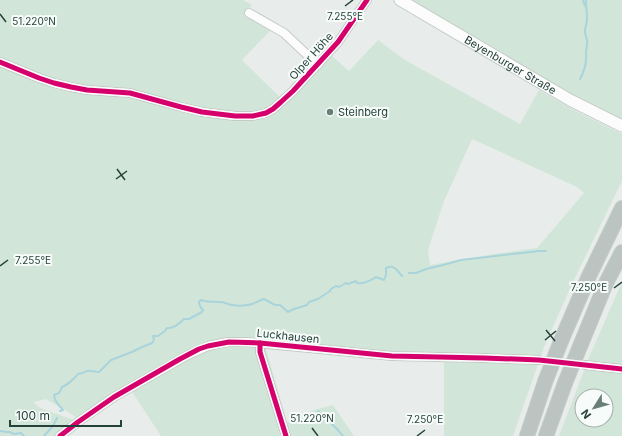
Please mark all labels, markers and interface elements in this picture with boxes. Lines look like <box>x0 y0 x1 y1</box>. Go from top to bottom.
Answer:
text: 7.255°E <box>327 10 363 22</box>
text: 51.220°N <box>12 15 56 27</box>
street label: Olper Höhe <box>286 29 336 83</box>
street label: Beyenburger Straße <box>462 32 559 97</box>
place label: Steinberg <box>338 105 388 119</box>
marker: Steinberg <box>325 107 335 117</box>
text: 7.255°E <box>15 254 51 266</box>
text: 7.250°E <box>571 281 607 293</box>
street label: Luckhausen <box>256 326 320 346</box>
north arrow <box>574 388 614 428</box>
scale bar <box>10 402 121 428</box>
text: N <box>578 406 594 422</box>
text: 100 m <box>16 408 50 423</box>
text: 51.220°N <box>290 412 334 424</box>
text: 7.250°E <box>407 413 443 425</box>

